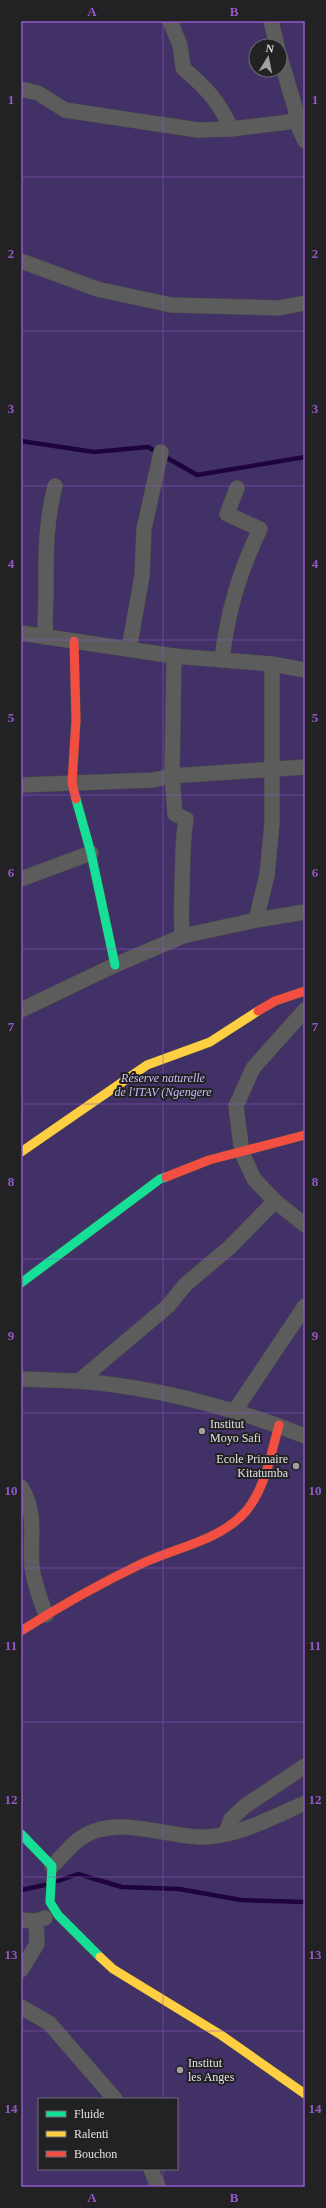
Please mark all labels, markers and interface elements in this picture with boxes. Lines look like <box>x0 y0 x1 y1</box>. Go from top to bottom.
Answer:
text: A <box>87 4 97 19</box>
text: B <box>230 4 239 19</box>
north arrow <box>248 38 288 78</box>
text: N <box>265 42 275 55</box>
text: 1 <box>8 92 14 107</box>
text: 1 <box>312 92 318 107</box>
text: 2 <box>8 246 14 261</box>
text: 2 <box>312 246 318 261</box>
text: 3 <box>8 401 15 416</box>
text: 3 <box>312 401 319 416</box>
text: 4 <box>8 556 15 571</box>
text: 4 <box>312 556 319 571</box>
text: 5 <box>8 710 15 725</box>
text: 5 <box>312 710 319 725</box>
text: 6 <box>8 865 15 880</box>
text: 6 <box>312 865 319 880</box>
text: 7 <box>8 1019 15 1034</box>
text: 7 <box>312 1019 319 1034</box>
park label: Réserve naturelle de l'ITAV (Ngengere <box>114 1071 212 1099</box>
text: 8 <box>8 1174 15 1189</box>
text: 8 <box>312 1174 319 1189</box>
text: 9 <box>8 1328 15 1343</box>
text: 9 <box>312 1328 319 1343</box>
place label: Institut Moyo Safi <box>210 1417 262 1445</box>
marker: Institut Moyo Safi <box>197 1426 207 1436</box>
place label: Ecole Primaire Kitatumba <box>216 1452 289 1480</box>
marker: Ecole Primaire Kitatumba <box>291 1461 301 1471</box>
text: 10 <box>5 1483 18 1498</box>
text: 10 <box>309 1483 322 1498</box>
text: 11 <box>5 1638 17 1653</box>
text: 11 <box>309 1638 321 1653</box>
text: 12 <box>5 1792 18 1807</box>
text: 12 <box>309 1792 322 1807</box>
text: 13 <box>5 1947 18 1962</box>
text: 13 <box>309 1947 322 1962</box>
place label: Institut les Anges <box>188 2056 235 2084</box>
marker: Institut les Anges <box>175 2065 185 2075</box>
legend <box>38 2098 178 2170</box>
text: 14 <box>5 2101 18 2116</box>
text: 14 <box>309 2101 322 2116</box>
text: Fluide <box>74 2107 105 2121</box>
text: Ralenti <box>74 2127 109 2141</box>
text: Bouchon <box>74 2147 117 2161</box>
text: A <box>87 2190 97 2205</box>
text: B <box>230 2190 239 2205</box>

